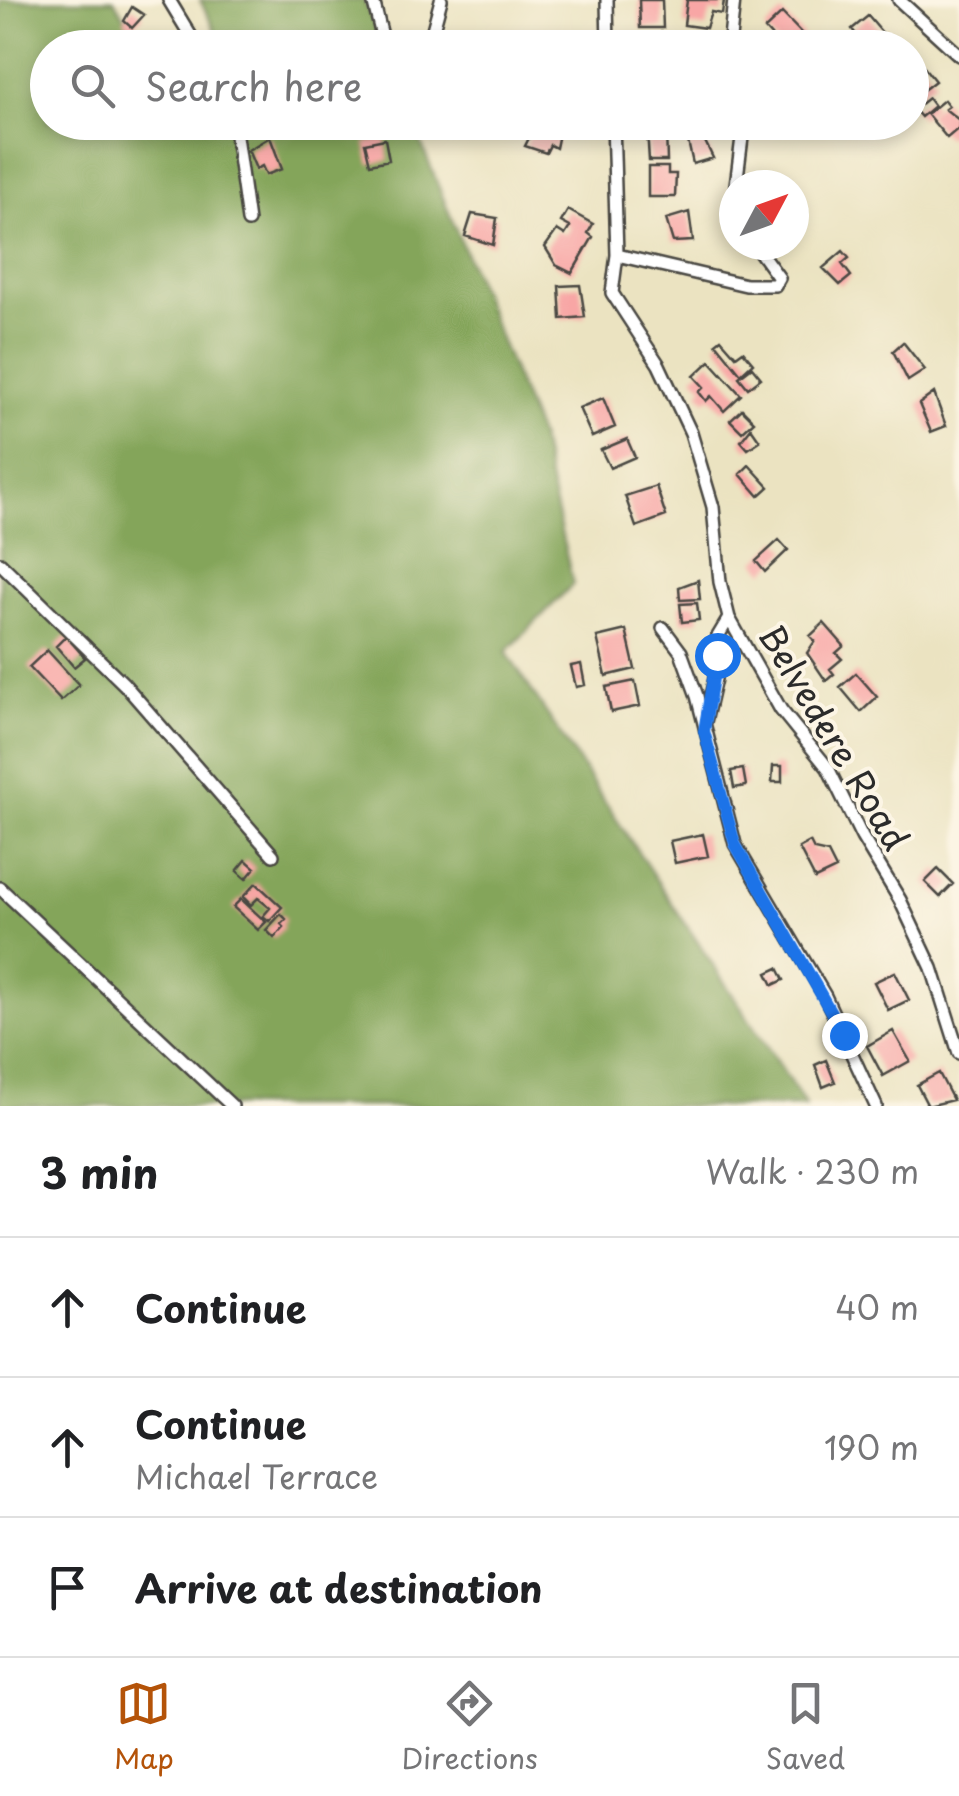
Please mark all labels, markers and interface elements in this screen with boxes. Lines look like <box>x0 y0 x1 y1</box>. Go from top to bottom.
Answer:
search box <box>30 30 929 140</box>
text: Search here <box>145 57 362 114</box>
icon: search <box>65 58 120 113</box>
north arrow <box>719 170 809 260</box>
street label: Belvedere Road <box>747 614 924 860</box>
route start <box>695 633 741 679</box>
route end <box>822 1013 868 1059</box>
text: 3 min <box>40 1140 158 1203</box>
text: Walk · 230 m <box>706 1147 919 1195</box>
text: Continue <box>135 1279 306 1336</box>
icon: ahead <box>40 1280 95 1335</box>
text: 40 m <box>835 1283 919 1331</box>
text: Continue <box>135 1395 306 1452</box>
icon: ahead <box>40 1420 95 1475</box>
text: 190 m <box>824 1423 919 1471</box>
text: Michael Terrace <box>135 1452 378 1500</box>
text: Arrive at destination <box>135 1559 543 1616</box>
icon: arrive <box>40 1560 95 1615</box>
tab: Map <box>114 1676 174 1779</box>
tab: Directions <box>402 1676 538 1779</box>
tab: Saved <box>766 1676 845 1779</box>

